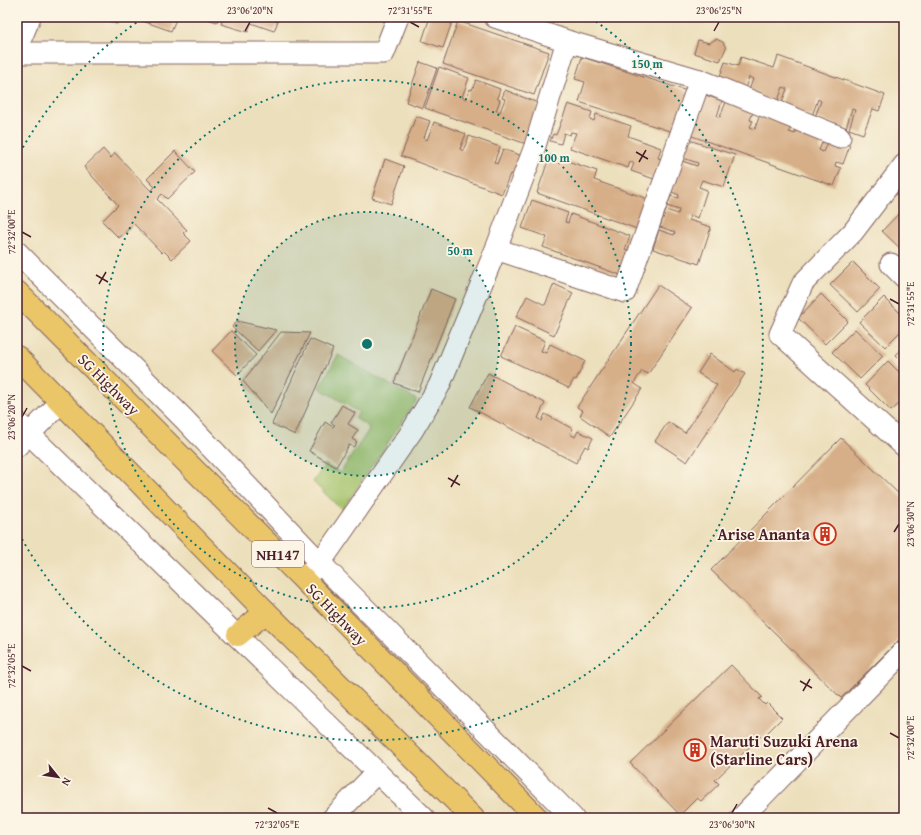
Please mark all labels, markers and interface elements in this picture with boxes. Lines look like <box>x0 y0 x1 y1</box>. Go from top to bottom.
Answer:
text: 23°06'20"N <box>227 3 273 18</box>
text: 72°31'55"E <box>388 3 432 18</box>
text: 23°06'25"N <box>696 3 742 18</box>
text: 150 m <box>631 55 664 72</box>
text: 100 m <box>538 149 571 166</box>
text: 72°32'00"E <box>4 210 19 254</box>
text: 50 m <box>447 242 473 259</box>
text: 72°31'55"E <box>903 282 918 326</box>
centre of rings <box>360 337 374 351</box>
street label: SG Highway <box>72 347 146 421</box>
text: 23°06'20"N <box>4 394 19 440</box>
text: 23°06'30"N <box>903 501 918 547</box>
building icon: Arise Ananta <box>812 521 838 547</box>
place label: Arise Ananta <box>718 522 811 546</box>
road number: NH147 <box>252 541 304 567</box>
street label: SG Highway <box>301 577 373 651</box>
text: 72°32'05"E <box>4 644 19 688</box>
text: 72°32'00"E <box>903 716 918 760</box>
place label: Maruti Suzuki Arena (Starline Cars) <box>710 729 859 771</box>
building icon: Maruti Suzuki Arena (Starline Cars) <box>682 737 708 763</box>
north arrow <box>38 757 78 797</box>
text: N <box>58 775 75 790</box>
text: 72°32'05"E <box>255 817 299 832</box>
text: 23°06'30"N <box>709 817 755 832</box>

